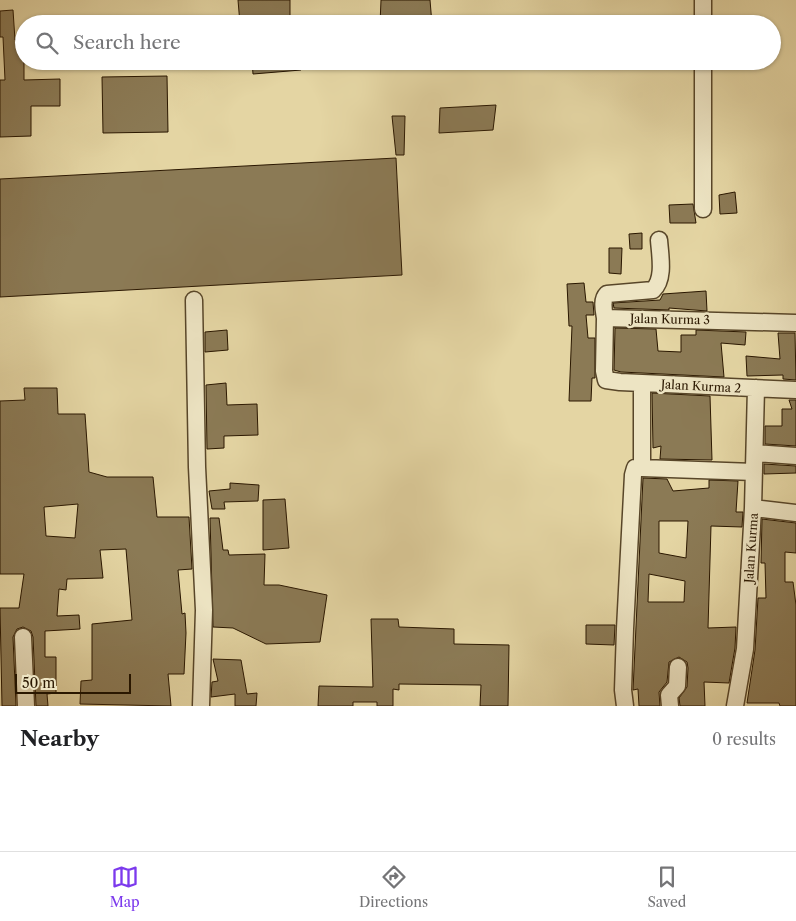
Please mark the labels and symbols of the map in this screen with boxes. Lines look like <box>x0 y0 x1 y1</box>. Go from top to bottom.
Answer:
street label: Jalan Kurma 3 <box>628 311 710 327</box>
street label: Jalan Kurma 2 <box>659 376 742 396</box>
street label: Jalan Kurma <box>741 512 761 586</box>
scale bar <box>15 671 131 694</box>

